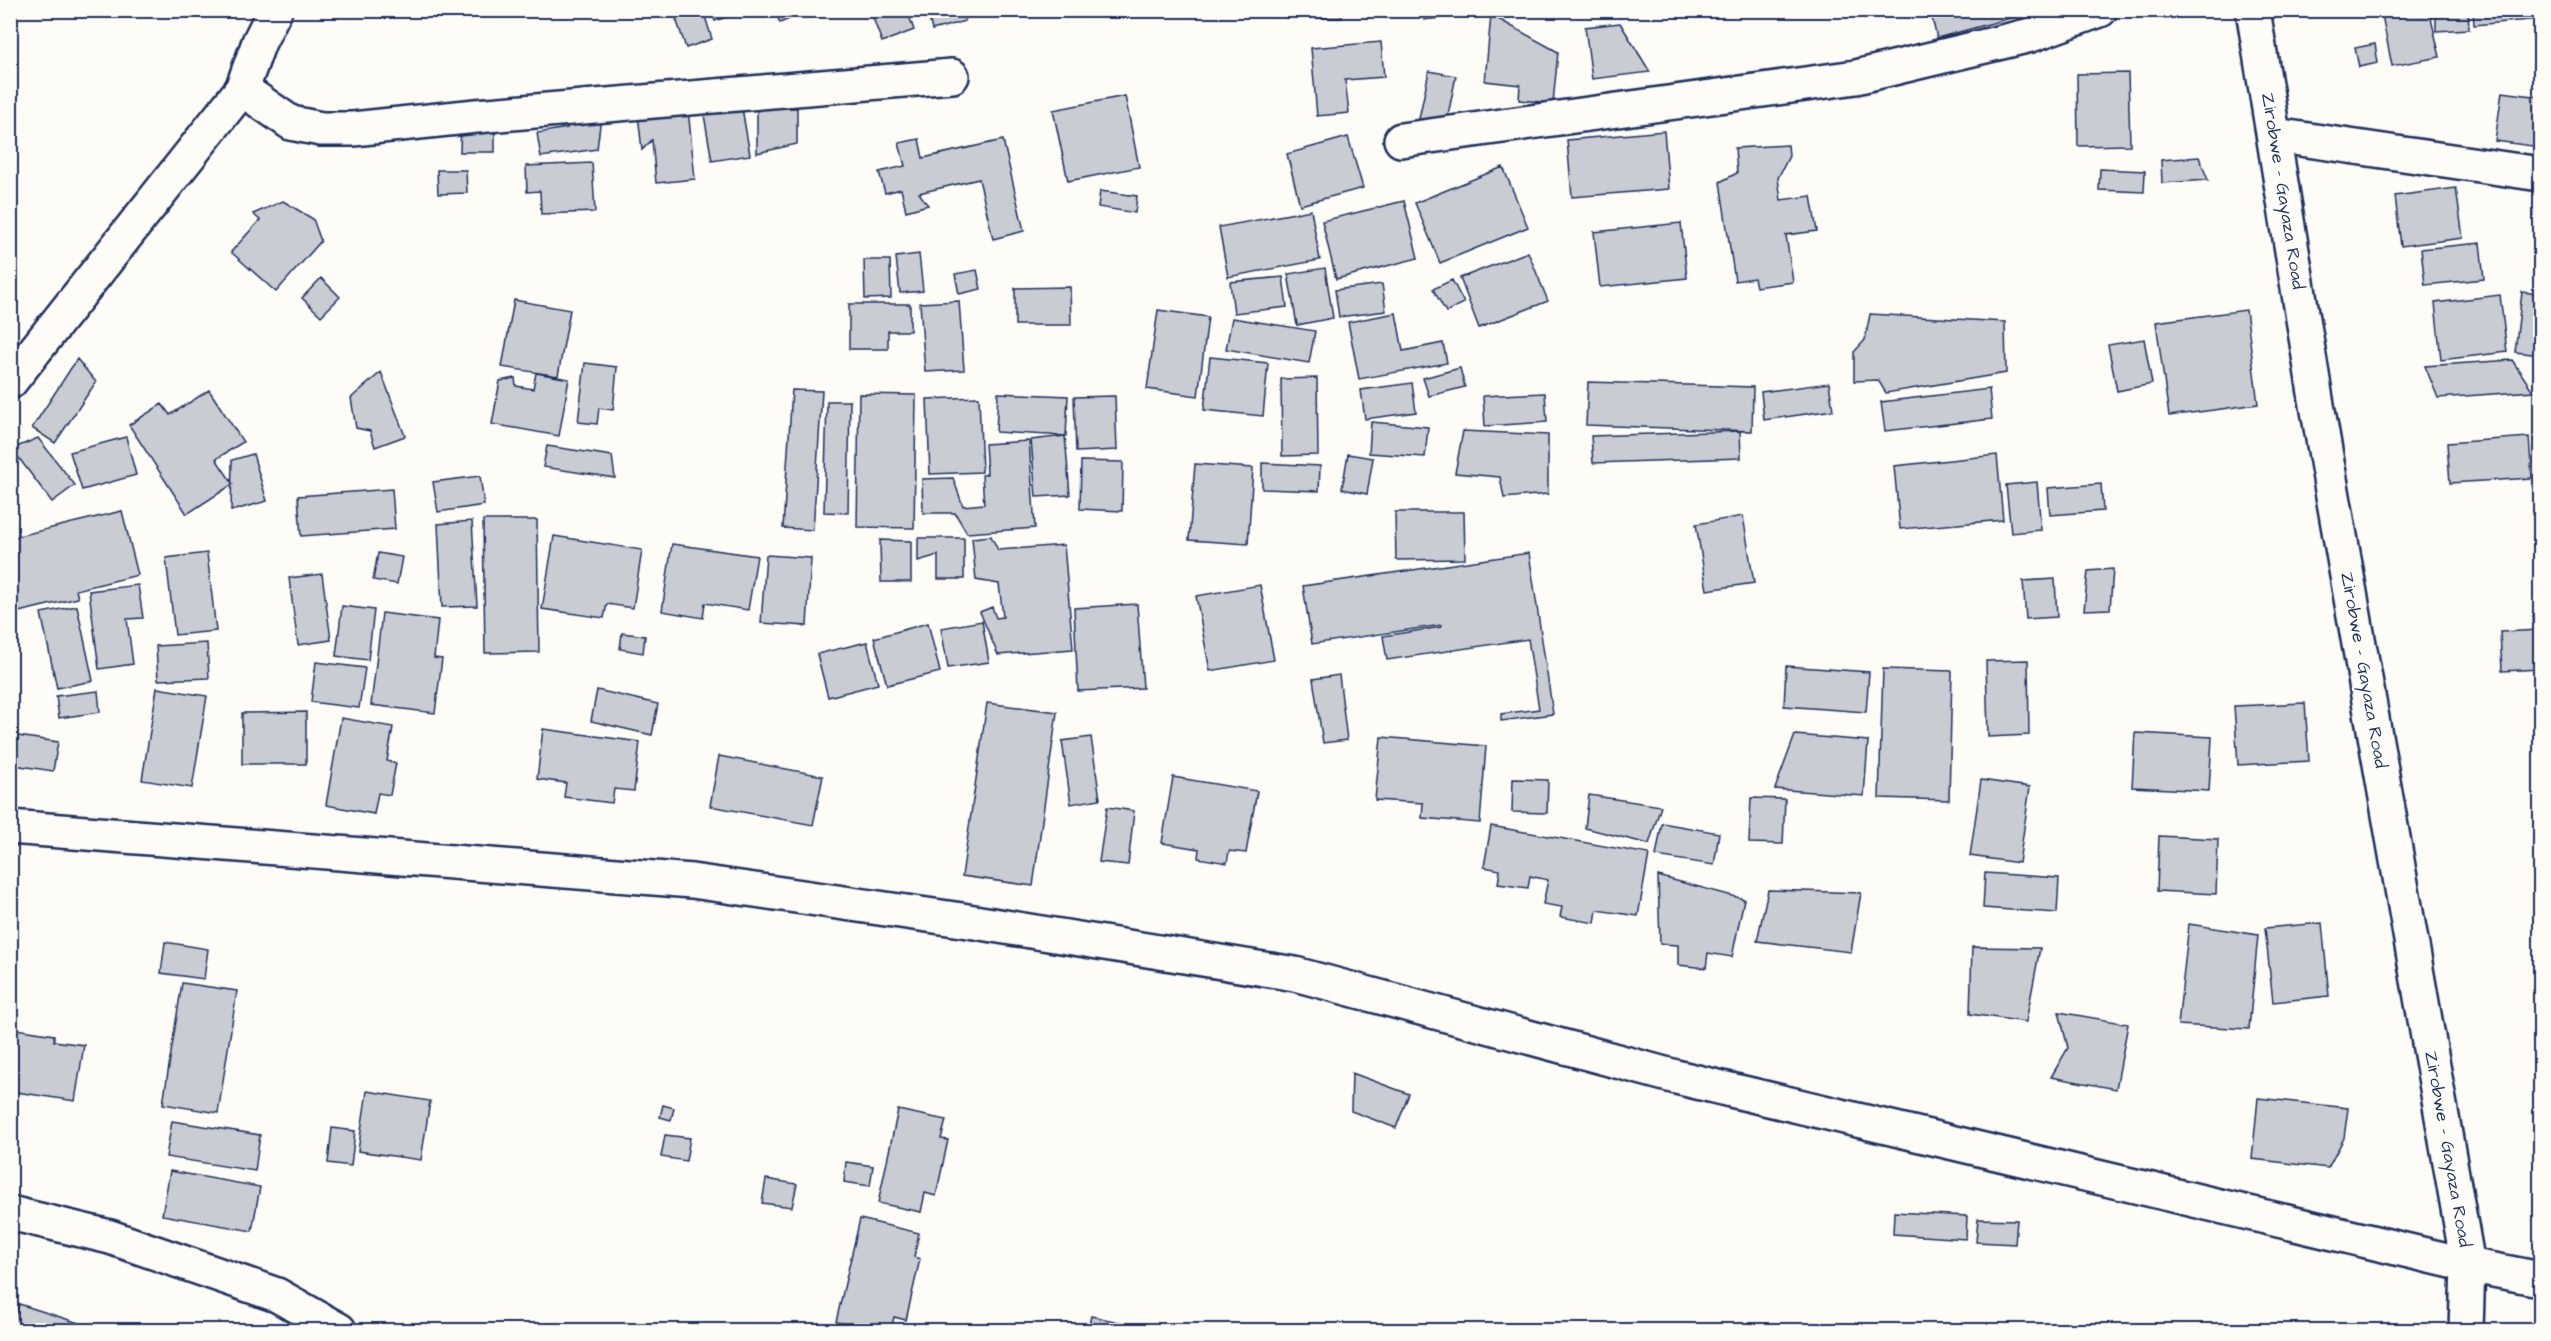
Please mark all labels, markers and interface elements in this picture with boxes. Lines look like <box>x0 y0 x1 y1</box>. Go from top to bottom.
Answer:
street label: Zirobwe - Gayaza Road <box>2254 91 2311 291</box>
street label: Zirobwe - Gayaza Road <box>2333 570 2394 770</box>
street label: Zirobwe - Gayaza Road <box>2417 1049 2478 1249</box>

